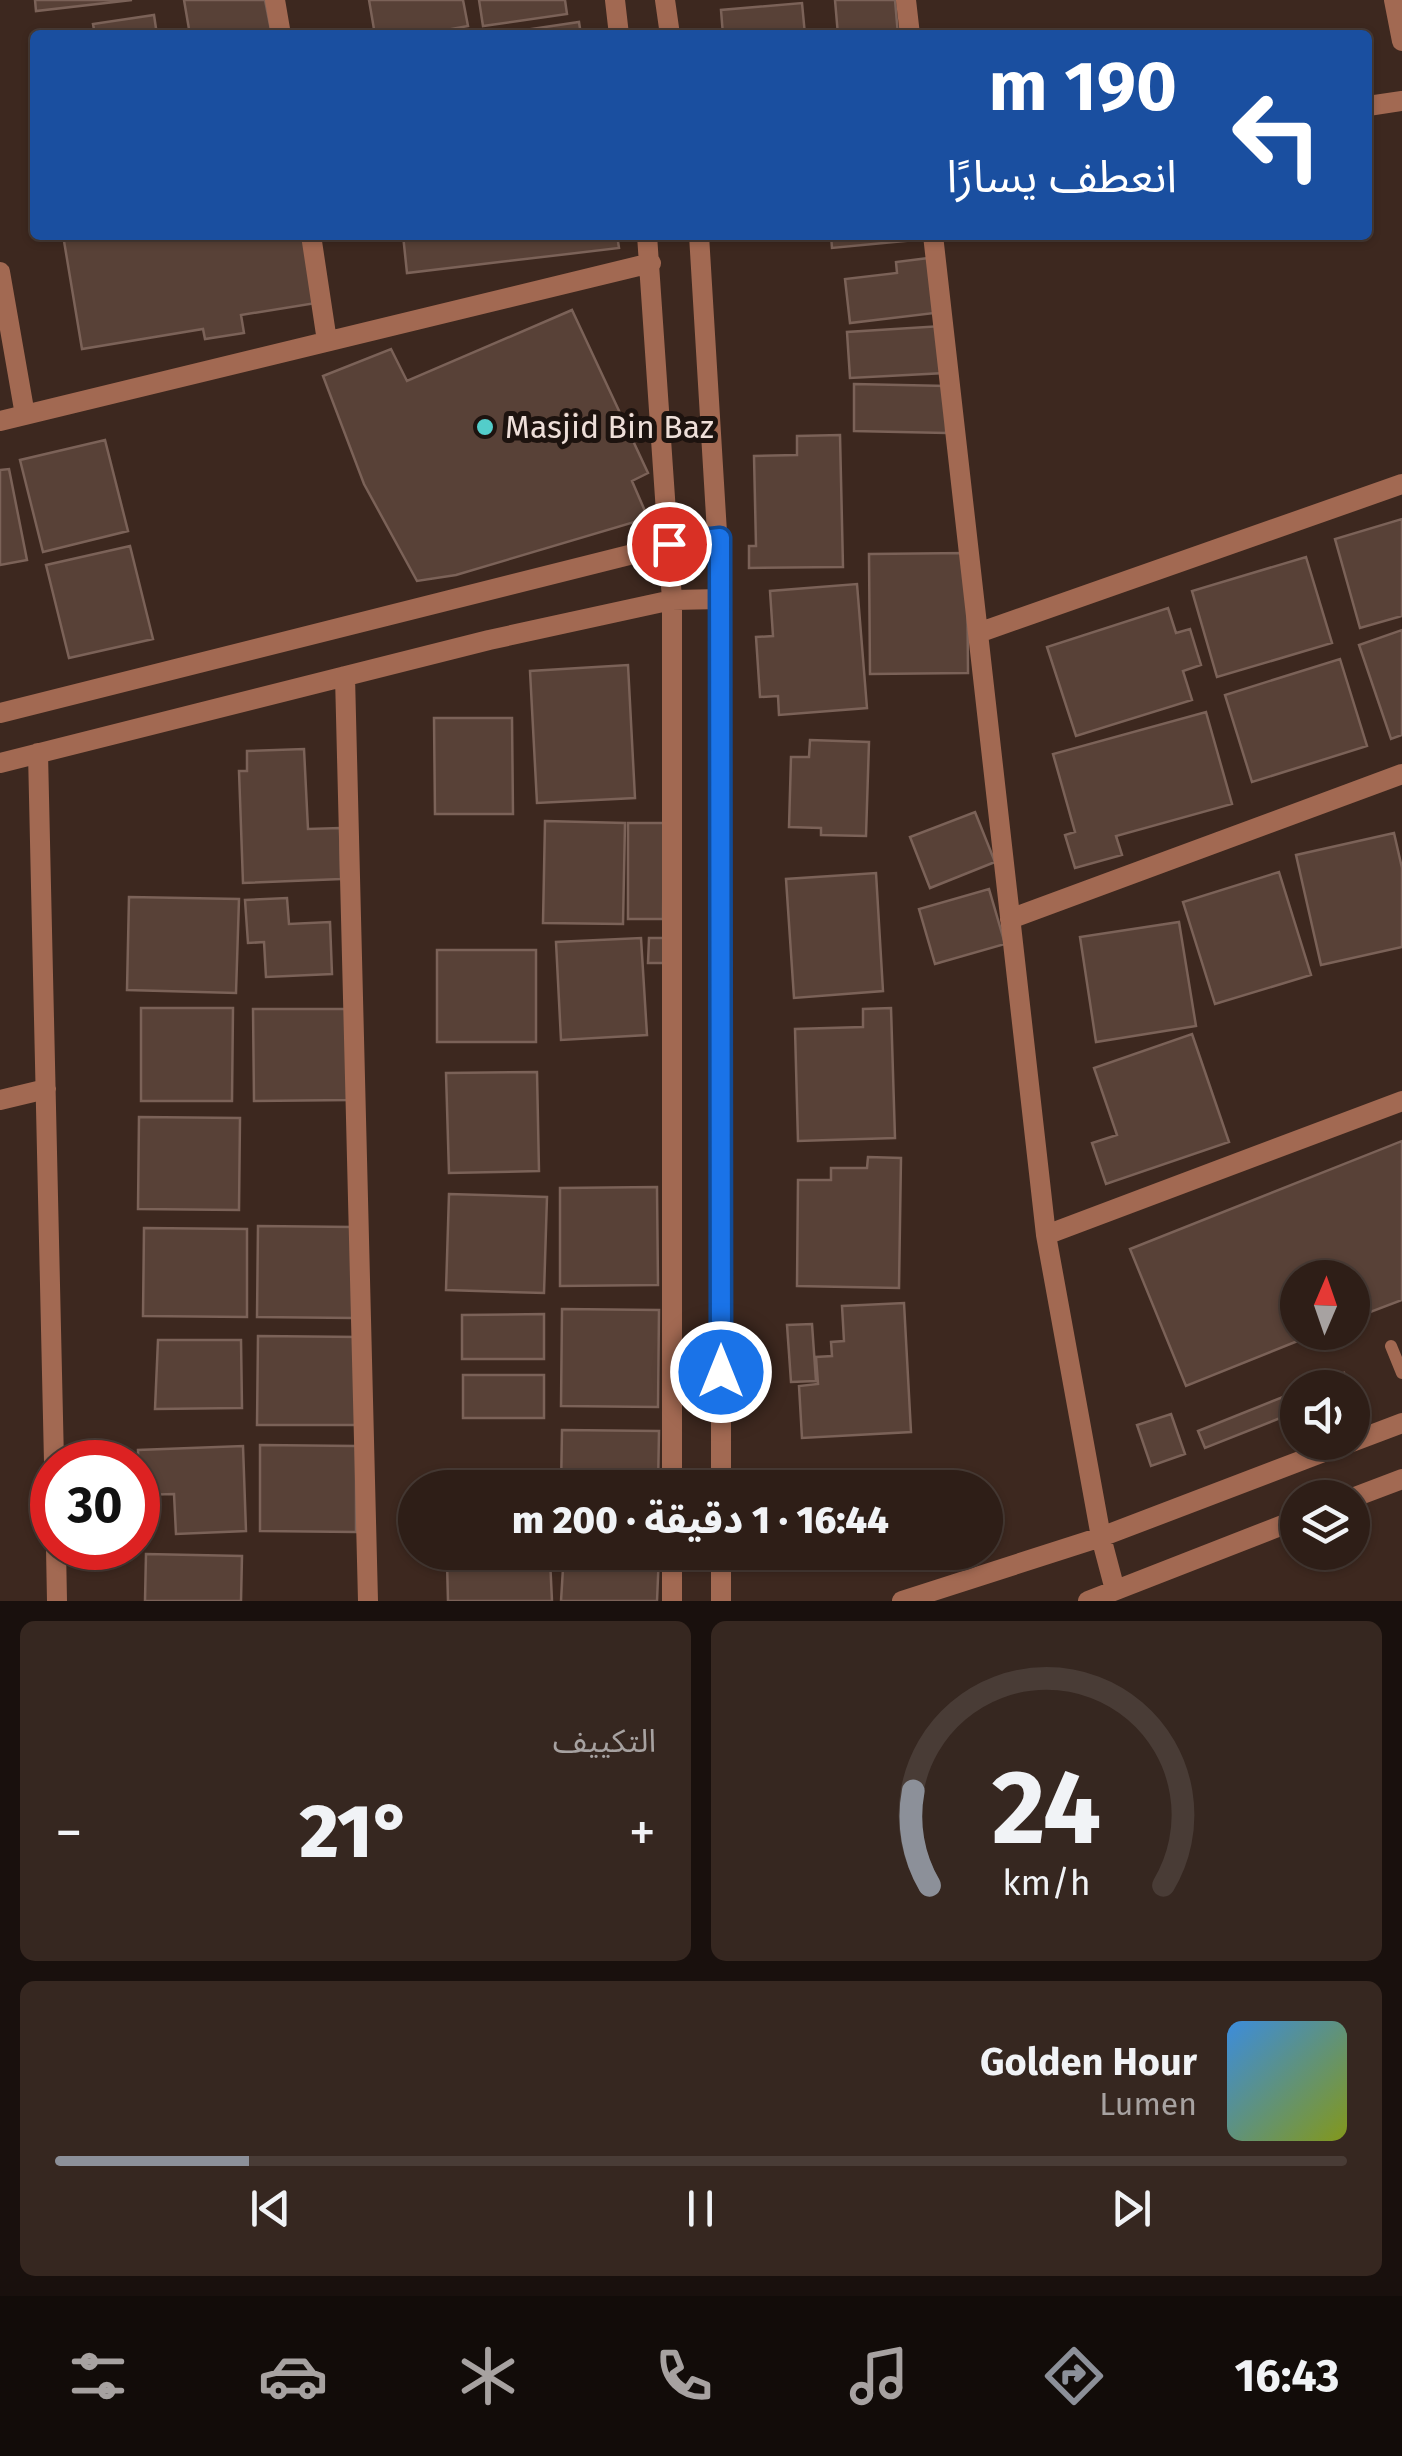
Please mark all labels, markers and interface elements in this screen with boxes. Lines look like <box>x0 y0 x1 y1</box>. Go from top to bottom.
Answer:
text: 190 m <box>989 45 1177 129</box>
icon: left <box>1212 70 1342 200</box>
text: انعطف يسارًا <box>947 150 1177 204</box>
place label: Masjid Bin Baz <box>505 408 714 446</box>
marker: Masjid Bin Baz <box>474 416 496 438</box>
pin <box>627 502 712 587</box>
icon: arrive <box>642 517 697 572</box>
north arrow <box>1280 1260 1370 1350</box>
map controls <box>1280 1260 1370 1570</box>
position arrow <box>669 1320 773 1424</box>
button: sound <box>1280 1370 1370 1460</box>
speed limit sign: 30 <box>30 1440 160 1570</box>
button: layers <box>1280 1480 1370 1570</box>
text: 16:44 · 1 دقيقة · 200 m <box>512 1497 889 1543</box>
text: التكييف <box>553 1722 656 1760</box>
text: 24 <box>992 1746 1101 1871</box>
text: 21° <box>299 1787 412 1877</box>
text: − <box>55 1800 83 1866</box>
text: + <box>629 1800 656 1866</box>
text: km/h <box>1002 1862 1091 1904</box>
text: Golden Hour <box>980 2039 1197 2085</box>
text: Lumen <box>1099 2085 1197 2123</box>
icon: previous <box>243 2181 298 2236</box>
icon: pause <box>673 2181 728 2236</box>
icon: next <box>1104 2181 1159 2236</box>
icon: filters <box>63 2341 133 2411</box>
icon: car <box>258 2341 328 2411</box>
icon: climate <box>453 2341 523 2411</box>
icon: phone <box>649 2341 719 2411</box>
icon: music <box>844 2341 914 2411</box>
icon: directions <box>1039 2341 1109 2411</box>
text: 16:43 <box>1234 2349 1339 2403</box>

